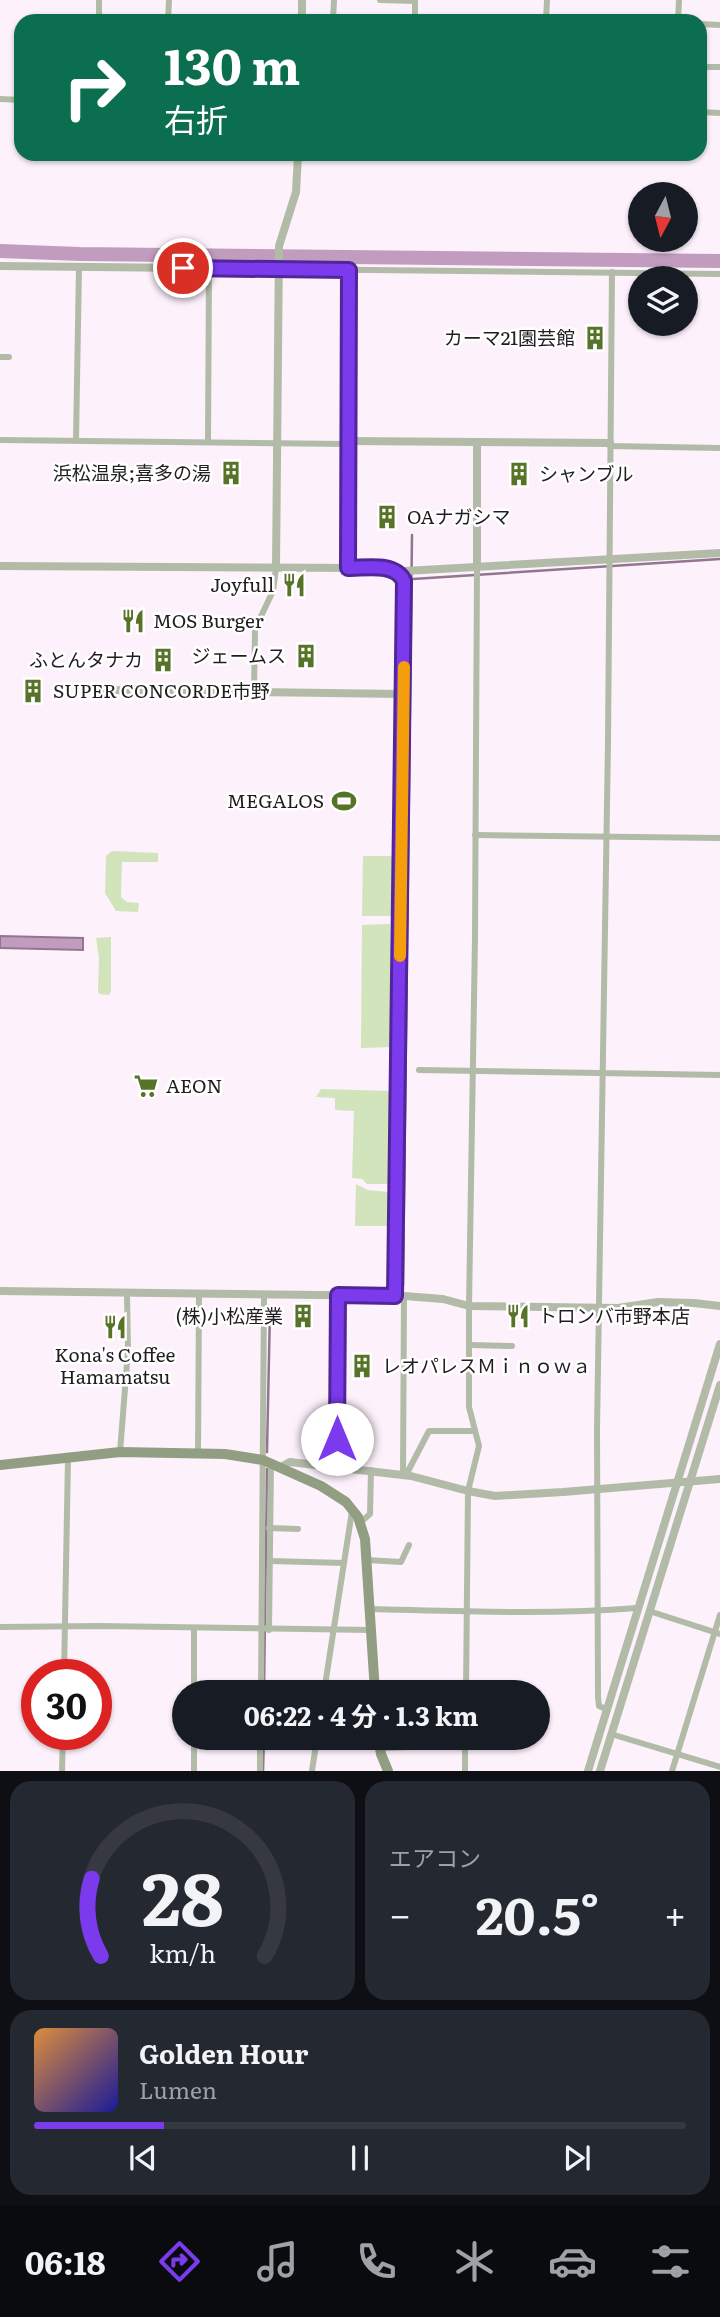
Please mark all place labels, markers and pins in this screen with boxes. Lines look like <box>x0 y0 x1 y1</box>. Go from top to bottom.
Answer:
pin <box>153 238 213 298</box>
place label: カーマ21園芸館 <box>444 323 575 351</box>
building icon: カーマ21園芸館 <box>581 324 609 352</box>
place label: 浜松温泉;喜多の湯 <box>53 458 211 486</box>
building icon: 浜松温泉;喜多の湯 <box>217 459 245 487</box>
place label: シャンブル <box>539 459 633 487</box>
building icon: シャンブル <box>505 460 533 488</box>
place label: OAナガシマ <box>407 502 510 530</box>
building icon: OAナガシマ <box>373 503 401 531</box>
place label: Joyfull <box>210 570 274 598</box>
restaurant icon: Joyfull <box>280 571 308 599</box>
place label: MOS Burger <box>153 606 264 634</box>
restaurant icon: MOS Burger <box>119 607 147 635</box>
place label: ジェームス <box>192 641 286 669</box>
building icon: ジェームス <box>292 642 320 670</box>
place label: ふとんタナカ <box>29 645 143 673</box>
building icon: ふとんタナカ <box>149 646 177 674</box>
place label: SUPER CONCORDE市野 <box>53 676 270 704</box>
building icon: SUPER CONCORDE市野 <box>19 677 47 705</box>
place label: MEGALOS <box>227 786 324 814</box>
sports icon: MEGALOS <box>330 787 358 815</box>
place label: AEON <box>166 1071 222 1099</box>
supermarket icon: AEON <box>132 1072 160 1100</box>
place label: (株)小松産業 <box>175 1301 283 1329</box>
place label: トロンバ市野本店 <box>538 1301 690 1329</box>
building icon: (株)小松産業 <box>289 1302 317 1330</box>
restaurant icon: トロンバ市野本店 <box>504 1302 532 1330</box>
restaurant icon: Kona's Coffee Hamamatsu <box>101 1313 129 1341</box>
place label: Kona's Coffee Hamamatsu <box>55 1340 176 1390</box>
place label: レオパレスＭｉｎｏｗａ <box>382 1351 591 1379</box>
building icon: レオパレスＭｉｎｏｗａ <box>348 1352 376 1380</box>

